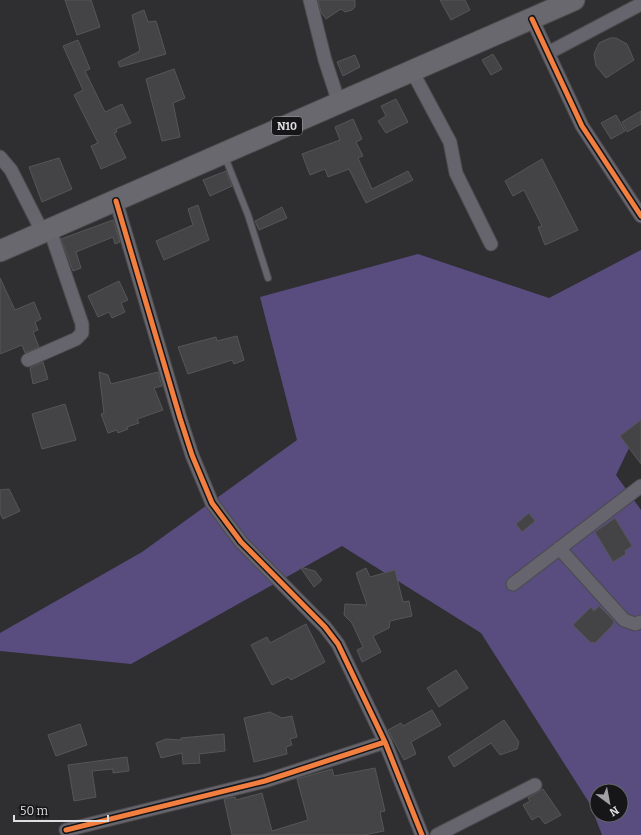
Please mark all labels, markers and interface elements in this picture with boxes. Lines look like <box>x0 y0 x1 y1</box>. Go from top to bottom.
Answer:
road number: N10 <box>272 117 302 135</box>
north arrow <box>589 783 629 823</box>
scale bar <box>14 797 108 823</box>
text: N <box>607 803 621 819</box>
text: 50 m <box>20 804 49 818</box>

